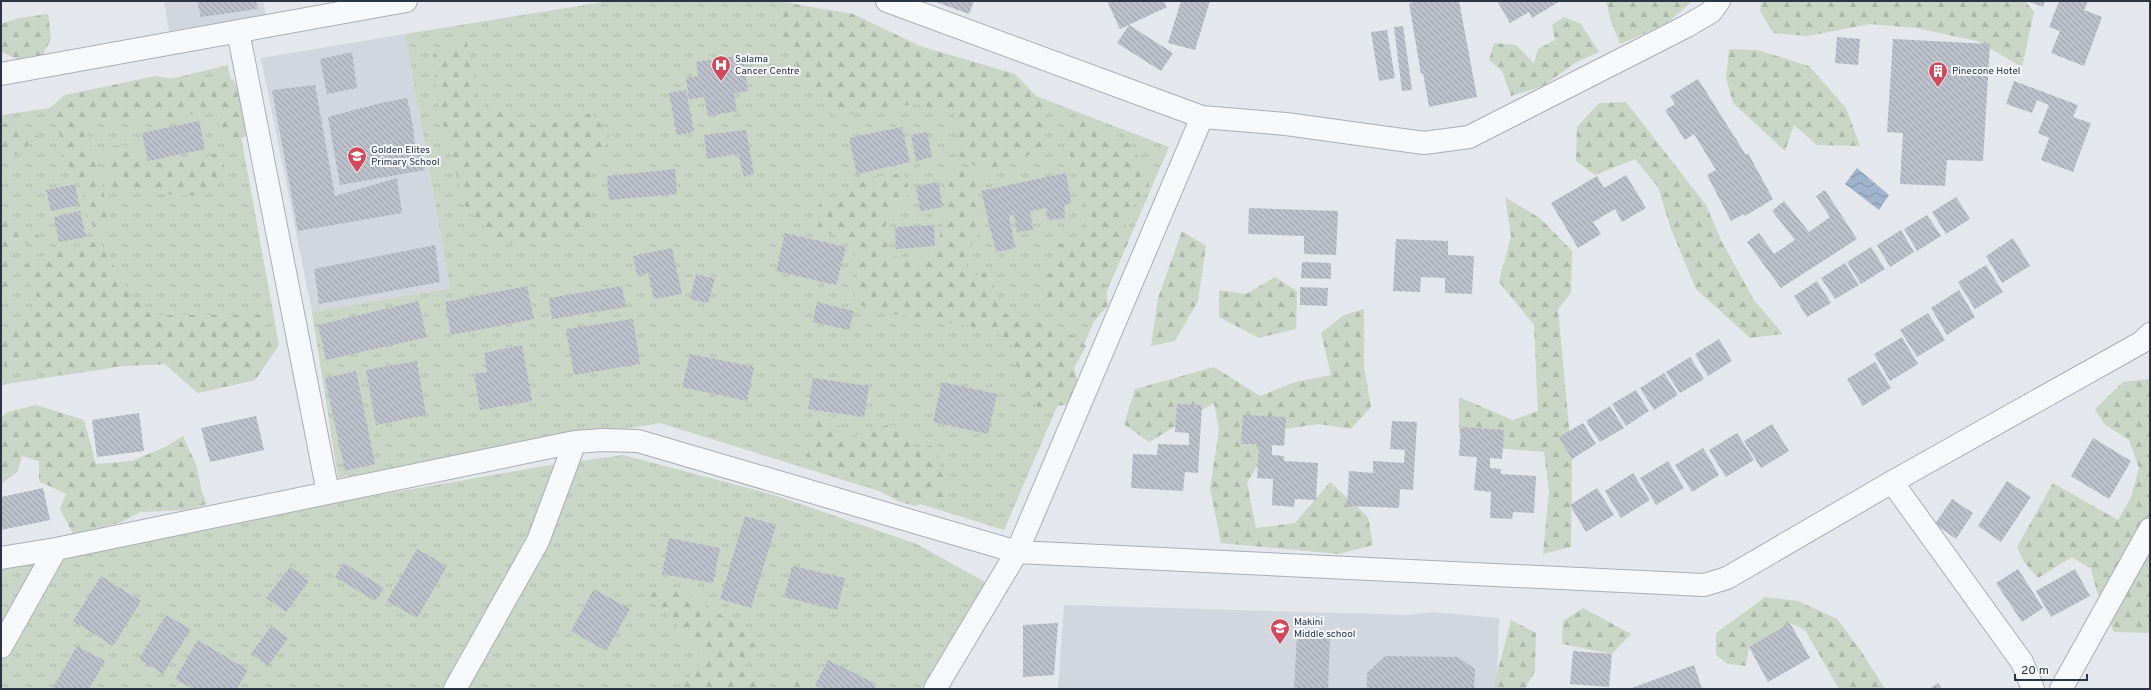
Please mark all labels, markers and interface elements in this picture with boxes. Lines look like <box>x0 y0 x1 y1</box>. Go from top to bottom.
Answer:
place label: Salama Cancer Centre <box>735 53 799 78</box>
hospital icon: Salama Cancer Centre <box>710 54 732 82</box>
building icon: Pinecone Hotel <box>1927 60 1949 88</box>
place label: Pinecone Hotel <box>1952 65 2020 78</box>
place label: Golden Elites Primary School <box>371 144 440 169</box>
school or university icon: Golden Elites Primary School <box>346 145 368 173</box>
place label: Makini Middle school <box>1294 616 1355 641</box>
school or university icon: Makini Middle school <box>1269 617 1291 645</box>
scale bar <box>2015 656 2087 682</box>
text: 20 m <box>2021 663 2049 679</box>

